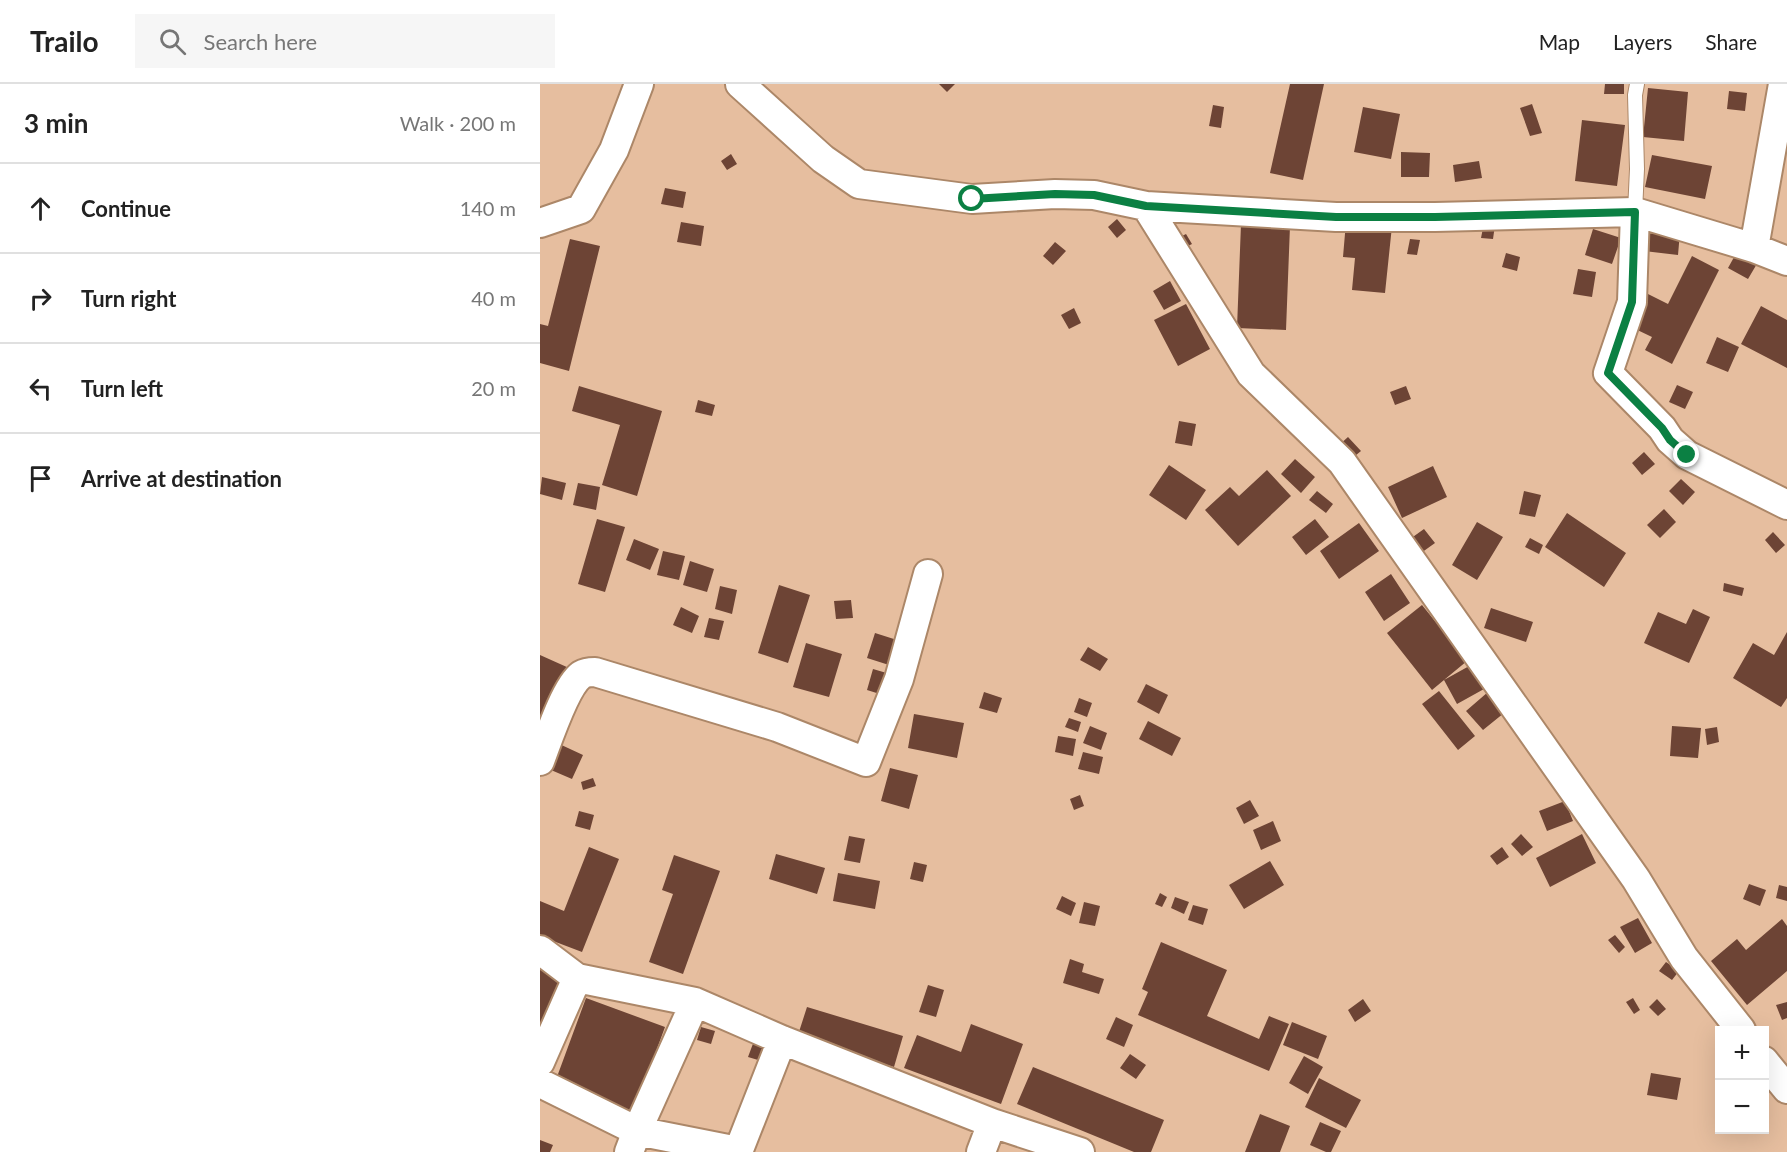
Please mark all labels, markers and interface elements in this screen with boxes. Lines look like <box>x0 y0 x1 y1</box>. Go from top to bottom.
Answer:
search box <box>135 14 555 68</box>
text: Trailo <box>30 24 99 58</box>
icon: search <box>156 25 189 58</box>
text: Search here <box>204 28 317 55</box>
text: Map <box>1539 29 1580 54</box>
text: Layers <box>1613 29 1672 54</box>
text: Share <box>1705 29 1757 54</box>
text: 3 min <box>24 107 88 139</box>
text: Walk · 200 m <box>400 111 516 135</box>
route start <box>958 185 984 211</box>
icon: ahead <box>24 192 57 225</box>
text: Continue <box>81 195 171 222</box>
text: 140 m <box>460 196 516 220</box>
icon: right <box>24 282 57 315</box>
text: Turn right <box>81 285 176 312</box>
text: 40 m <box>471 286 516 310</box>
icon: left <box>24 372 57 405</box>
text: Turn left <box>81 375 163 402</box>
text: 20 m <box>471 376 516 400</box>
route end <box>1673 441 1699 467</box>
icon: arrive <box>24 462 57 495</box>
text: Arrive at destination <box>81 465 282 492</box>
map controls <box>1715 1026 1769 1134</box>
button: + <box>1715 1026 1769 1080</box>
button: − <box>1715 1080 1769 1134</box>

